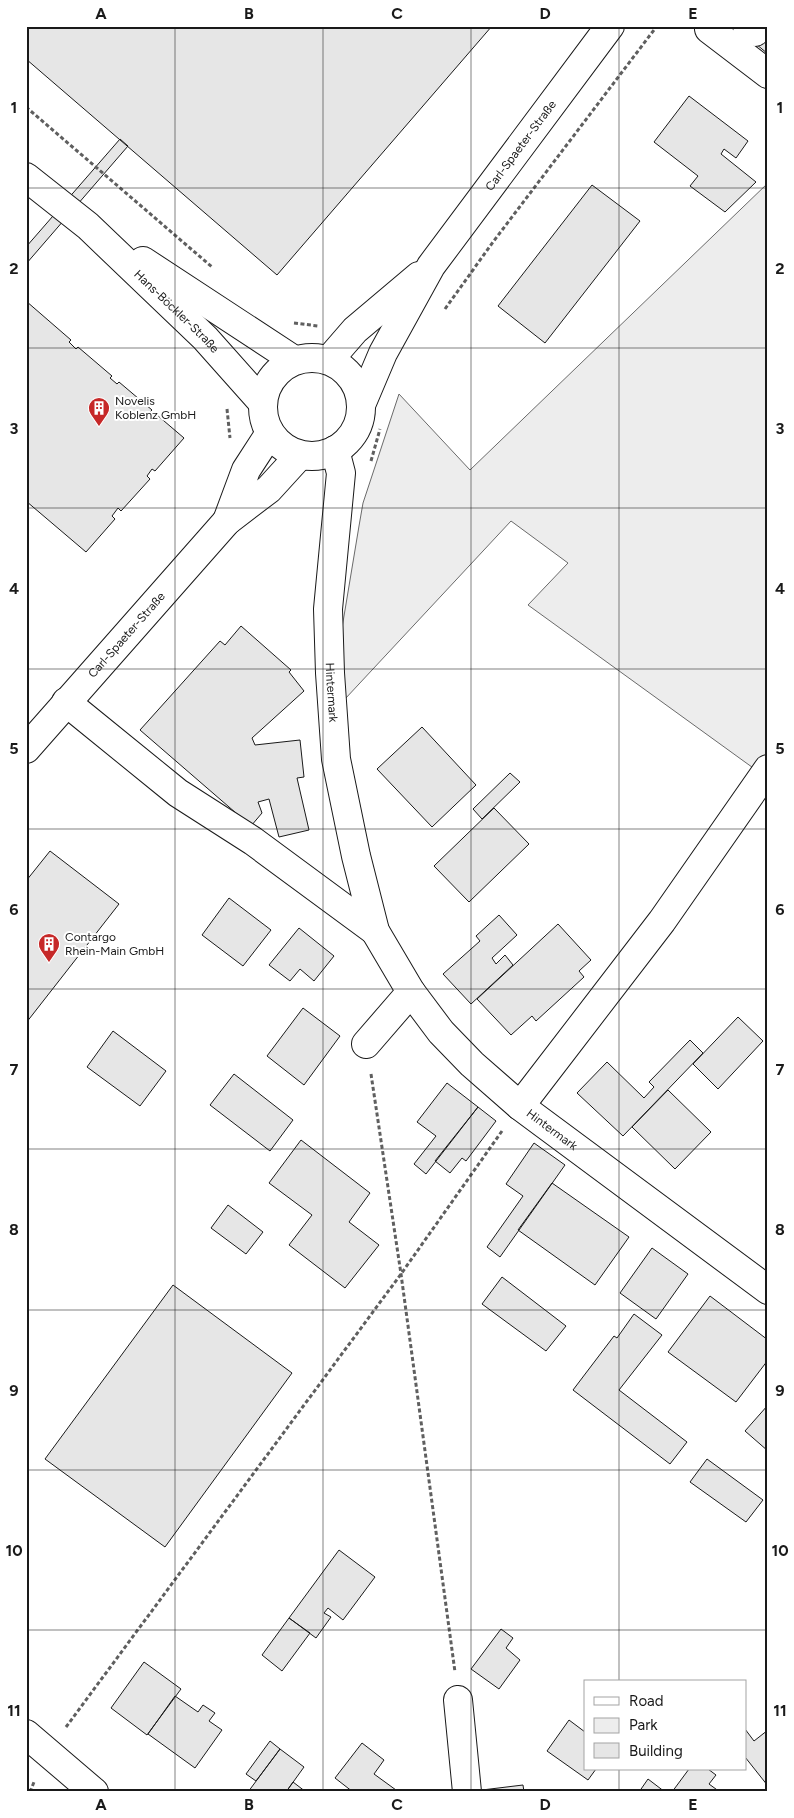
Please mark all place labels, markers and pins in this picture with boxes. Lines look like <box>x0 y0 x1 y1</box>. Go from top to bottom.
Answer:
place label: Novelis Koblenz GmbH <box>115 394 196 422</box>
building icon: Novelis Koblenz GmbH <box>87 396 111 427</box>
place label: Contargo Rhein-Main GmbH <box>65 930 164 958</box>
building icon: Contargo Rhein-Main GmbH <box>37 932 61 963</box>

